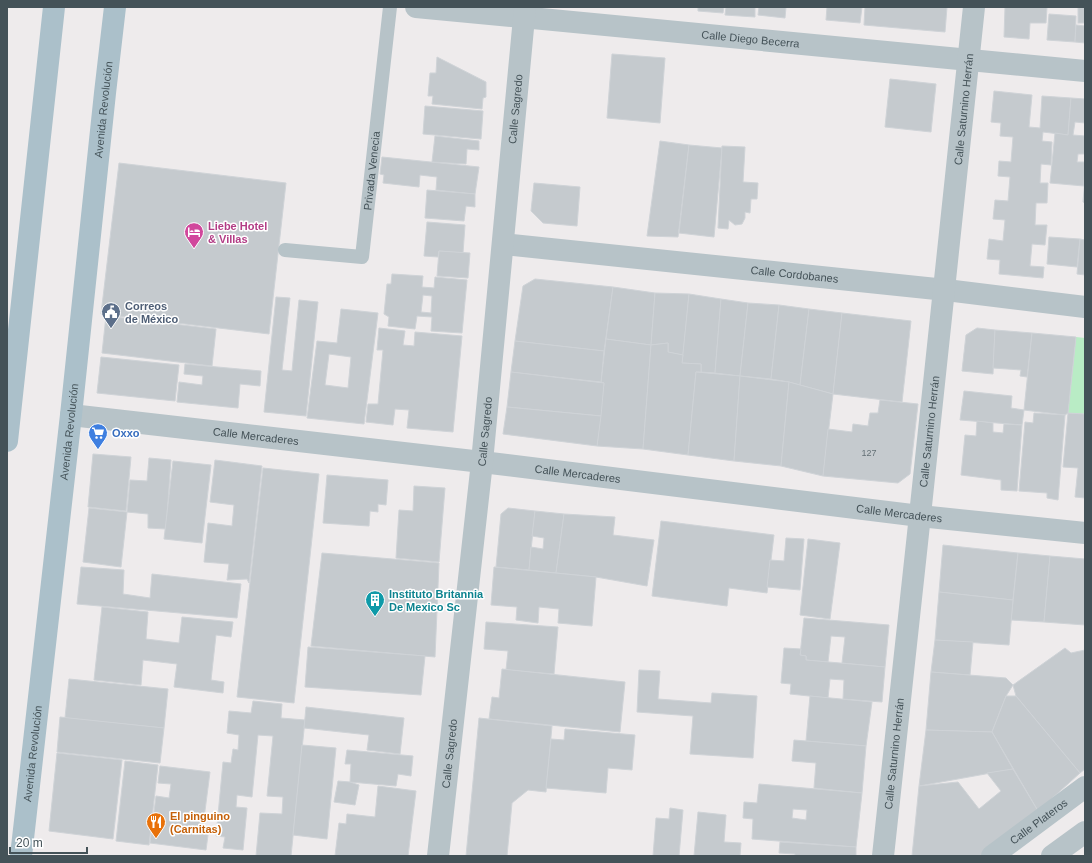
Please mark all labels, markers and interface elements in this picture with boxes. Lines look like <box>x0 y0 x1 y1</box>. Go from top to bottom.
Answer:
street label: Calle Diego Becerra <box>701 28 801 50</box>
street label: Calle Saturnino Herrán <box>952 53 975 166</box>
street label: Avenida Revolución <box>92 61 115 158</box>
street label: Calle Sagredo <box>506 74 525 144</box>
street label: Privada Venecia <box>361 130 382 211</box>
place label: Liebe Hotel & Villas <box>208 220 267 245</box>
hotel icon: Liebe Hotel & Villas <box>183 221 205 249</box>
street label: Calle Cordobanes <box>750 264 839 285</box>
place label: Correos de México <box>125 300 178 325</box>
public building icon: Correos de México <box>100 301 122 329</box>
street label: Calle Saturnino Herrán <box>917 375 941 488</box>
street label: Avenida Revolución <box>58 383 80 481</box>
street label: Calle Sagredo <box>476 396 494 467</box>
supermarket icon: Oxxo <box>87 422 109 450</box>
street label: Calle Mercaderes <box>212 425 300 447</box>
place label: Oxxo <box>112 427 140 439</box>
house number: 127 <box>861 448 877 458</box>
street label: Calle Mercaderes <box>534 463 622 485</box>
street label: Calle Mercaderes <box>856 502 943 524</box>
place label: Instituto Britannia De Mexico Sc <box>389 588 484 613</box>
building icon: Instituto Britannia De Mexico Sc <box>364 589 386 617</box>
street label: Calle Saturnino Herrán <box>882 697 906 810</box>
street label: Avenida Revolución <box>21 705 44 803</box>
street label: Calle Sagredo <box>440 718 459 789</box>
street label: Calle Plateros <box>1007 796 1070 847</box>
place label: El pinguino (Carnitas) <box>170 810 230 835</box>
restaurant icon: El pinguino (Carnitas) <box>145 811 167 839</box>
scale bar <box>10 829 87 855</box>
text: 20 m <box>16 836 43 850</box>

